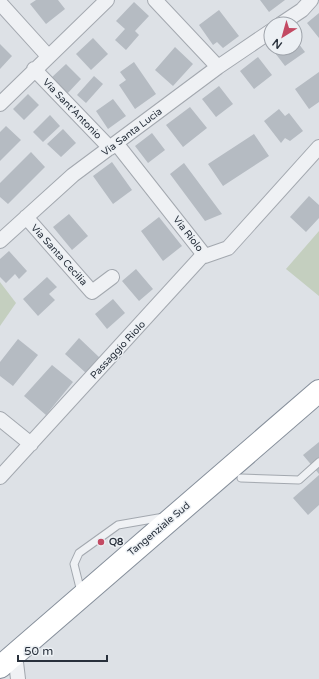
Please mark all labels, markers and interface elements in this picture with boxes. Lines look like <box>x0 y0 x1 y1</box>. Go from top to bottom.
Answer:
north arrow <box>263 16 303 56</box>
text: N <box>270 36 285 51</box>
street label: Via Sant'Antonio <box>40 76 104 142</box>
street label: Via Santa Lucia <box>99 105 165 159</box>
street label: Via Riolo <box>170 214 206 254</box>
street label: Via Santa Cecilia <box>28 222 90 288</box>
street label: Passaggio Riolo <box>88 318 148 382</box>
street label: Tangenziale Sud <box>126 500 192 558</box>
place label: Q8 <box>109 536 124 548</box>
marker: Q8 <box>96 537 106 547</box>
scale bar <box>18 637 107 663</box>
text: 50 m <box>24 644 53 658</box>

